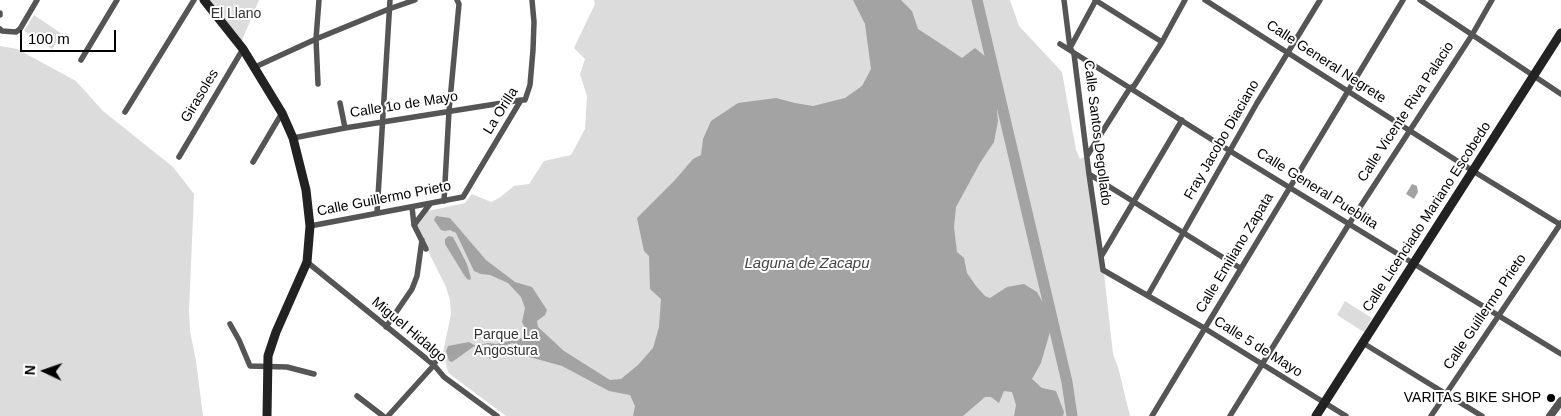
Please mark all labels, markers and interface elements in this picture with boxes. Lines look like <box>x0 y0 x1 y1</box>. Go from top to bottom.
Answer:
park label: El Llano <box>211 6 261 22</box>
street label: Calle General Negrete <box>1263 17 1389 107</box>
scale bar <box>22 20 119 52</box>
text: 100 m <box>28 30 70 47</box>
street label: Calle Vicente Riva Palacio <box>1354 39 1458 185</box>
street label: Calle Santos Degollado <box>1080 59 1114 207</box>
street label: Girasoles <box>178 66 222 126</box>
street label: Fray Jacobo Diaciano <box>1181 77 1263 203</box>
street label: La Orilla <box>480 84 522 138</box>
street label: Calle 1o de Mayo <box>349 88 459 122</box>
street label: Calle Licenciado Mariano Escobedo <box>1359 119 1495 315</box>
street label: Calle General Pueblita <box>1253 145 1381 233</box>
street label: Calle Guillermo Prieto <box>316 178 452 220</box>
street label: Calle Emiliano Zapata <box>1193 190 1277 316</box>
street label: Calle Guillermo Prieto <box>1440 251 1530 373</box>
water label: Laguna de Zacapu <box>744 255 870 273</box>
street label: Miguel Hidalgo <box>368 294 450 366</box>
street label: Calle 5 de Mayo <box>1211 313 1305 381</box>
park label: Parque La Angostura <box>474 327 538 360</box>
north arrow <box>20 346 70 396</box>
text: N <box>22 365 38 376</box>
place label: VARITAS BIKE SHOP <box>1404 390 1541 406</box>
marker: VARITAS BIKE SHOP <box>1545 392 1557 404</box>

